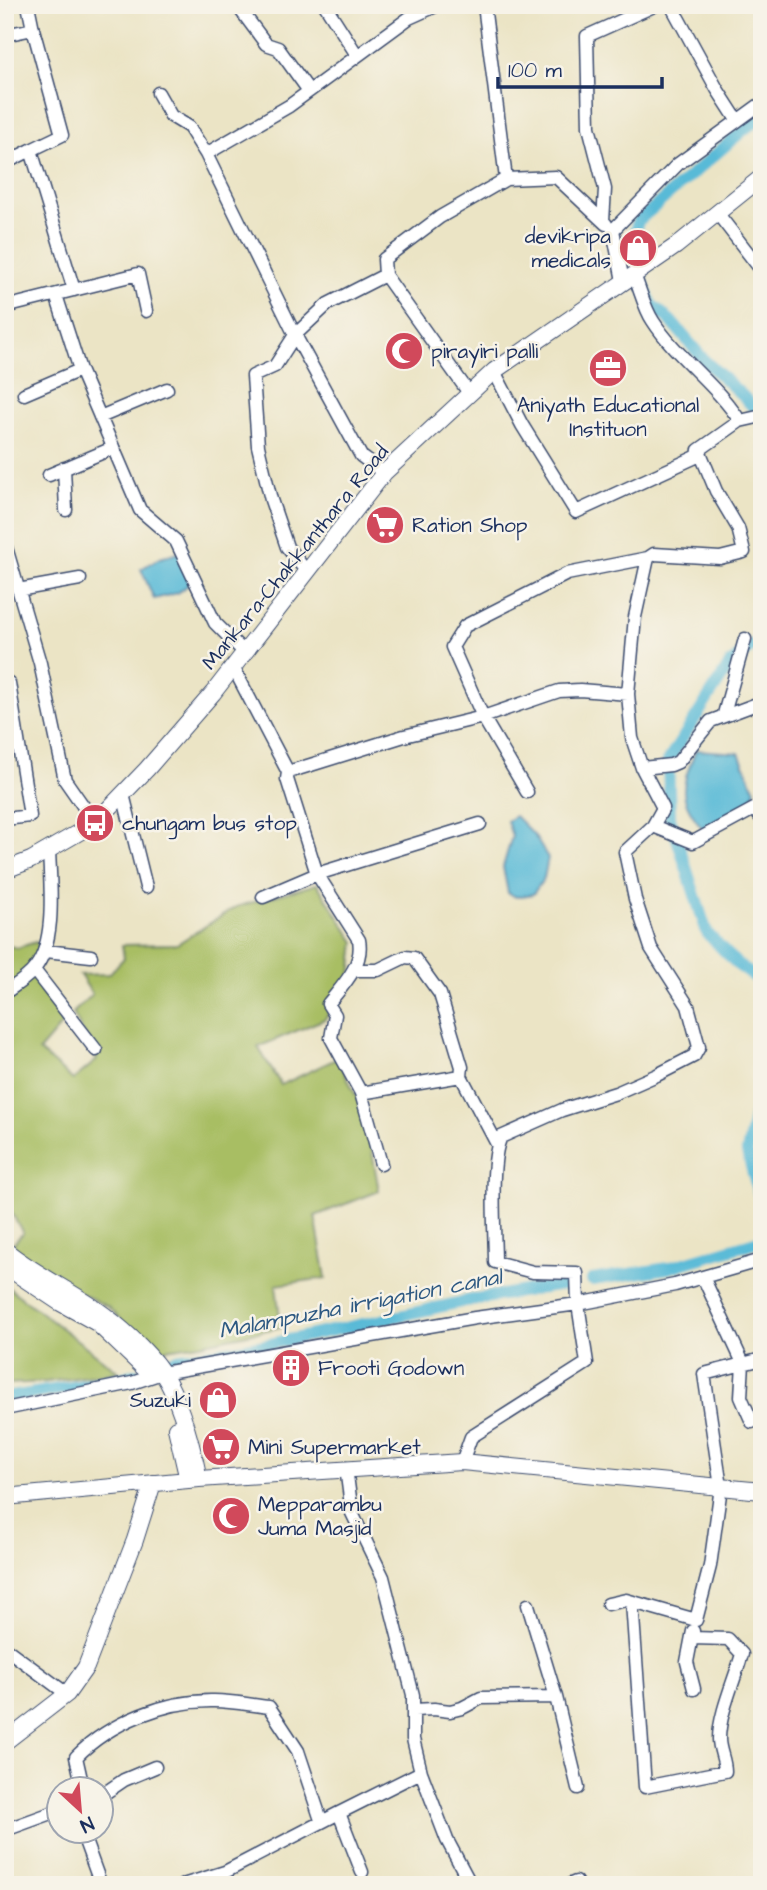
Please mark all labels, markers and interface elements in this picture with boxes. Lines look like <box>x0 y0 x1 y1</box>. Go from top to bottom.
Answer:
scale bar <box>498 46 662 90</box>
text: 100 m <box>508 56 563 85</box>
place label: devikripa medicals <box>525 222 611 275</box>
shop icon: devikripa medicals <box>617 227 659 269</box>
mosque icon: pirayiri palli <box>383 330 425 372</box>
place label: pirayiri palli <box>431 337 538 368</box>
office icon: Aniyath Educational Instituon <box>587 347 629 389</box>
place label: Aniyath Educational Instituon <box>517 391 699 444</box>
street label: Mankara-Chakkanthara Road <box>195 438 396 676</box>
supermarket icon: Ration Shop <box>364 504 406 546</box>
place label: Ration Shop <box>412 511 528 541</box>
bus stop icon: chungam bus stop <box>74 802 116 844</box>
place label: chungam bus stop <box>122 809 297 840</box>
water label: Malampuzha irrigation canal <box>216 1260 508 1348</box>
building icon: Frooti Godown <box>270 1347 312 1389</box>
place label: Frooti Godown <box>318 1354 464 1383</box>
shop icon: Suzuki <box>197 1379 239 1421</box>
place label: Suzuki <box>130 1386 191 1415</box>
supermarket icon: Mini Supermarket <box>200 1426 242 1468</box>
place label: Mini Supermarket <box>248 1433 421 1463</box>
place label: Mepparambu Juma Masjid <box>258 1490 382 1543</box>
mosque icon: Mepparambu Juma Masjid <box>210 1495 252 1537</box>
north arrow <box>46 1774 116 1844</box>
text: N <box>75 1809 98 1839</box>

